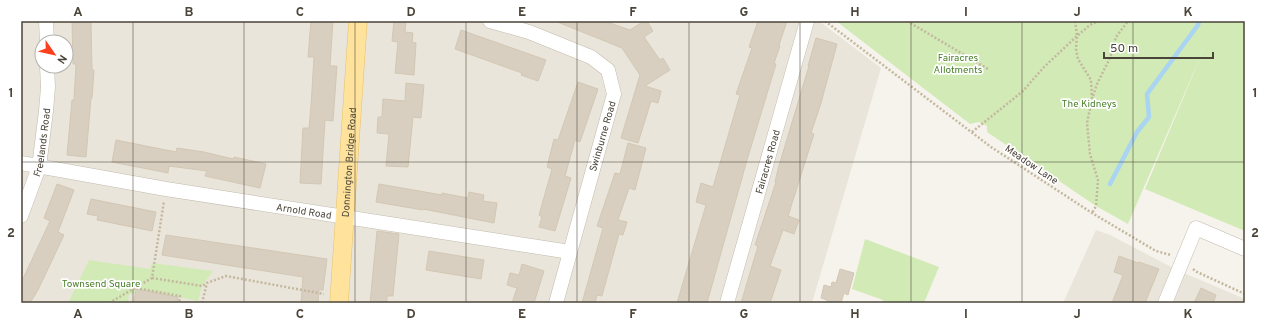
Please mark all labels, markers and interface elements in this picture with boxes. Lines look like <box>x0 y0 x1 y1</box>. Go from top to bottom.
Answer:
text: A <box>73 5 83 21</box>
text: B <box>185 5 194 21</box>
text: C <box>296 5 304 21</box>
text: D <box>406 5 416 21</box>
text: E <box>518 5 526 21</box>
text: F <box>629 5 637 21</box>
text: G <box>740 5 749 21</box>
text: H <box>850 5 860 21</box>
text: I <box>964 5 968 21</box>
text: J <box>1073 5 1081 21</box>
text: K <box>1183 5 1193 21</box>
north arrow <box>34 34 74 74</box>
scale bar <box>1104 34 1213 60</box>
text: 50 m <box>1110 41 1138 57</box>
text: N <box>53 52 69 66</box>
park label: Fairacres Allotments <box>934 52 983 77</box>
text: 1 <box>8 86 14 102</box>
text: 1 <box>1252 86 1258 102</box>
park label: The Kidneys <box>1062 98 1117 111</box>
street label: Swinburne Road <box>587 100 620 173</box>
street label: Donnington Bridge Road <box>340 107 360 218</box>
street label: Freelands Road <box>31 108 54 179</box>
street label: Fairacres Road <box>753 128 784 195</box>
street label: Meadow Lane <box>1002 143 1060 188</box>
street label: Arnold Road <box>275 201 332 223</box>
text: 2 <box>7 226 15 242</box>
text: 2 <box>1251 226 1259 242</box>
park label: Townsend Square <box>62 278 140 291</box>
text: A <box>73 307 83 323</box>
text: B <box>185 307 194 323</box>
text: C <box>296 307 304 323</box>
text: D <box>406 307 416 323</box>
text: E <box>518 307 526 323</box>
text: F <box>629 307 637 323</box>
text: G <box>740 307 749 323</box>
text: H <box>850 307 860 323</box>
text: I <box>964 307 968 323</box>
text: J <box>1073 307 1081 323</box>
text: K <box>1183 307 1193 323</box>

